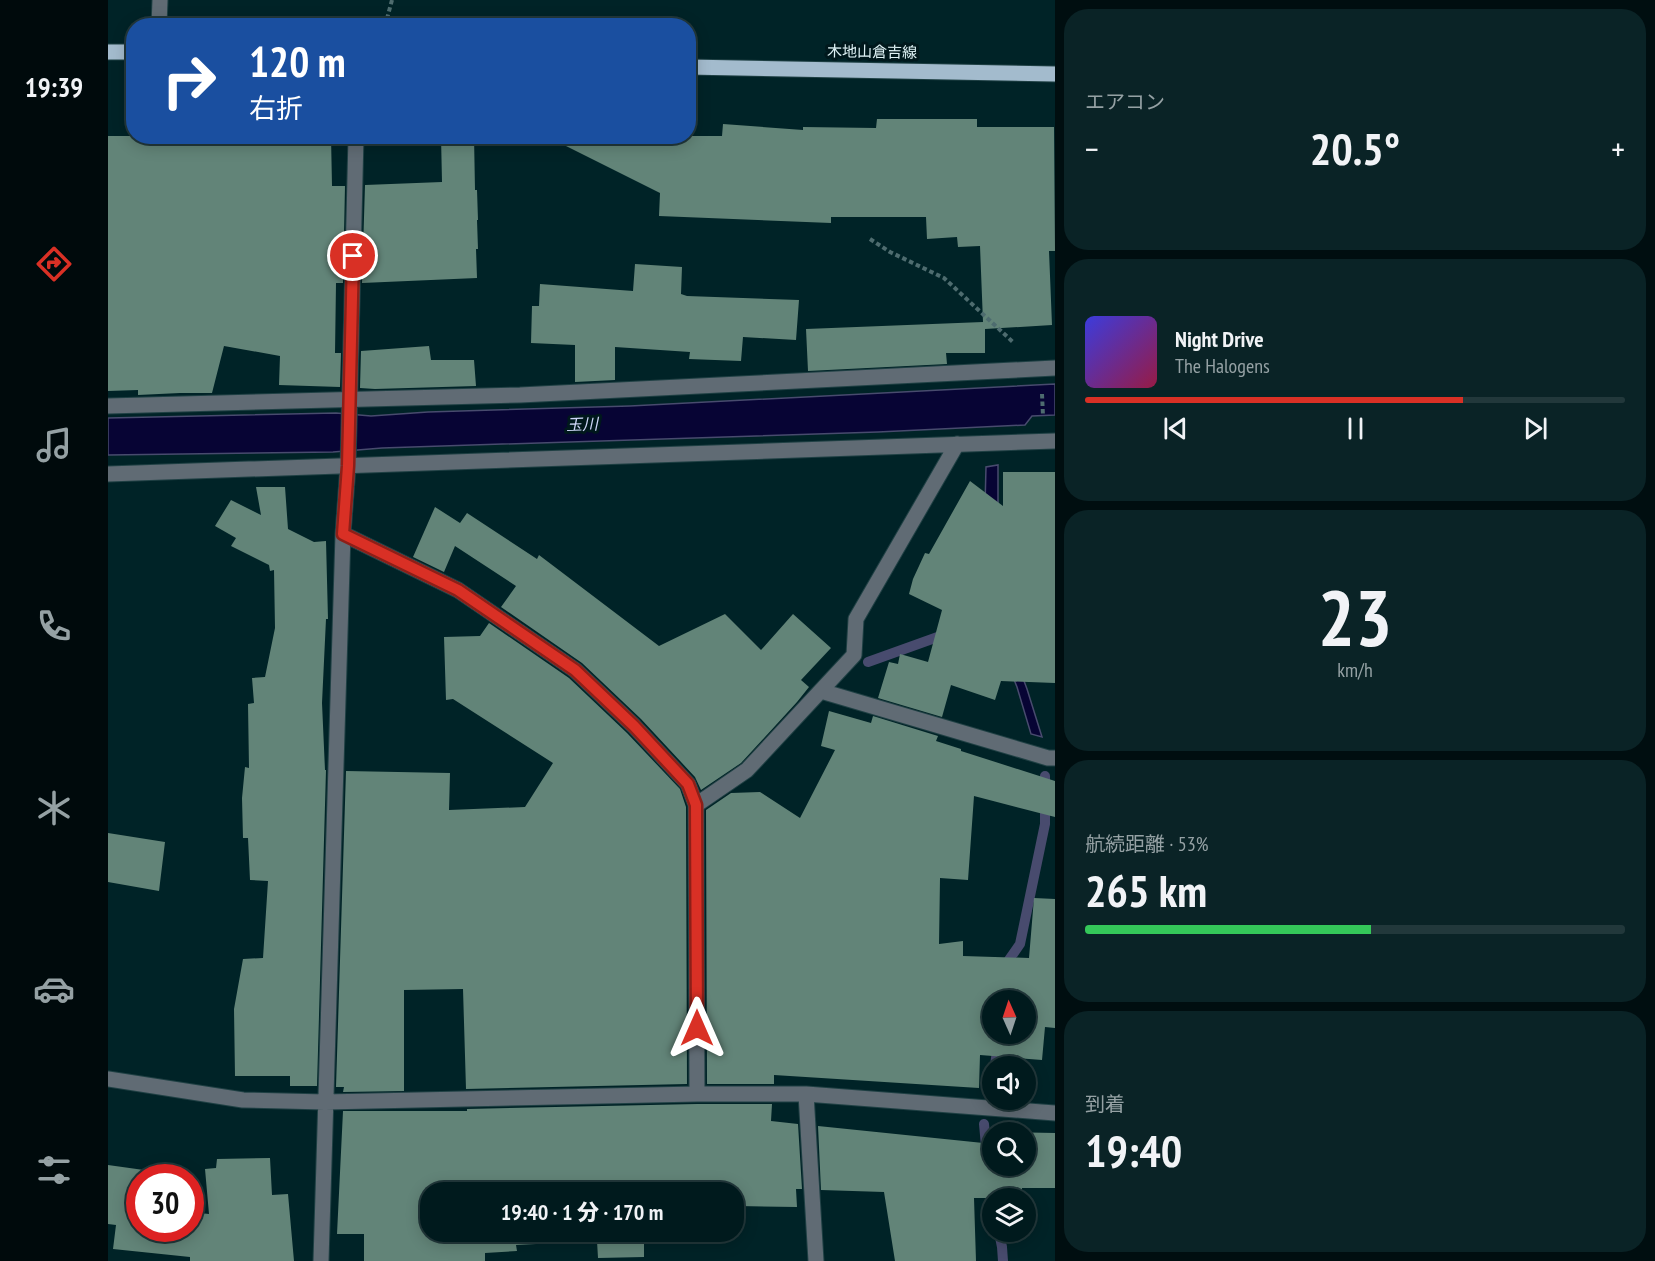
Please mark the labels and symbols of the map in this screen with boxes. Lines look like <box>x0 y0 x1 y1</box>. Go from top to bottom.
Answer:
street label: 木地山倉吉線 <box>827 41 917 62</box>
pin <box>327 230 378 281</box>
water label: 玉川 <box>566 413 600 435</box>
north arrow <box>982 990 1036 1044</box>
position arrow <box>665 996 729 1060</box>
speed limit sign: 30 <box>126 1164 204 1242</box>

